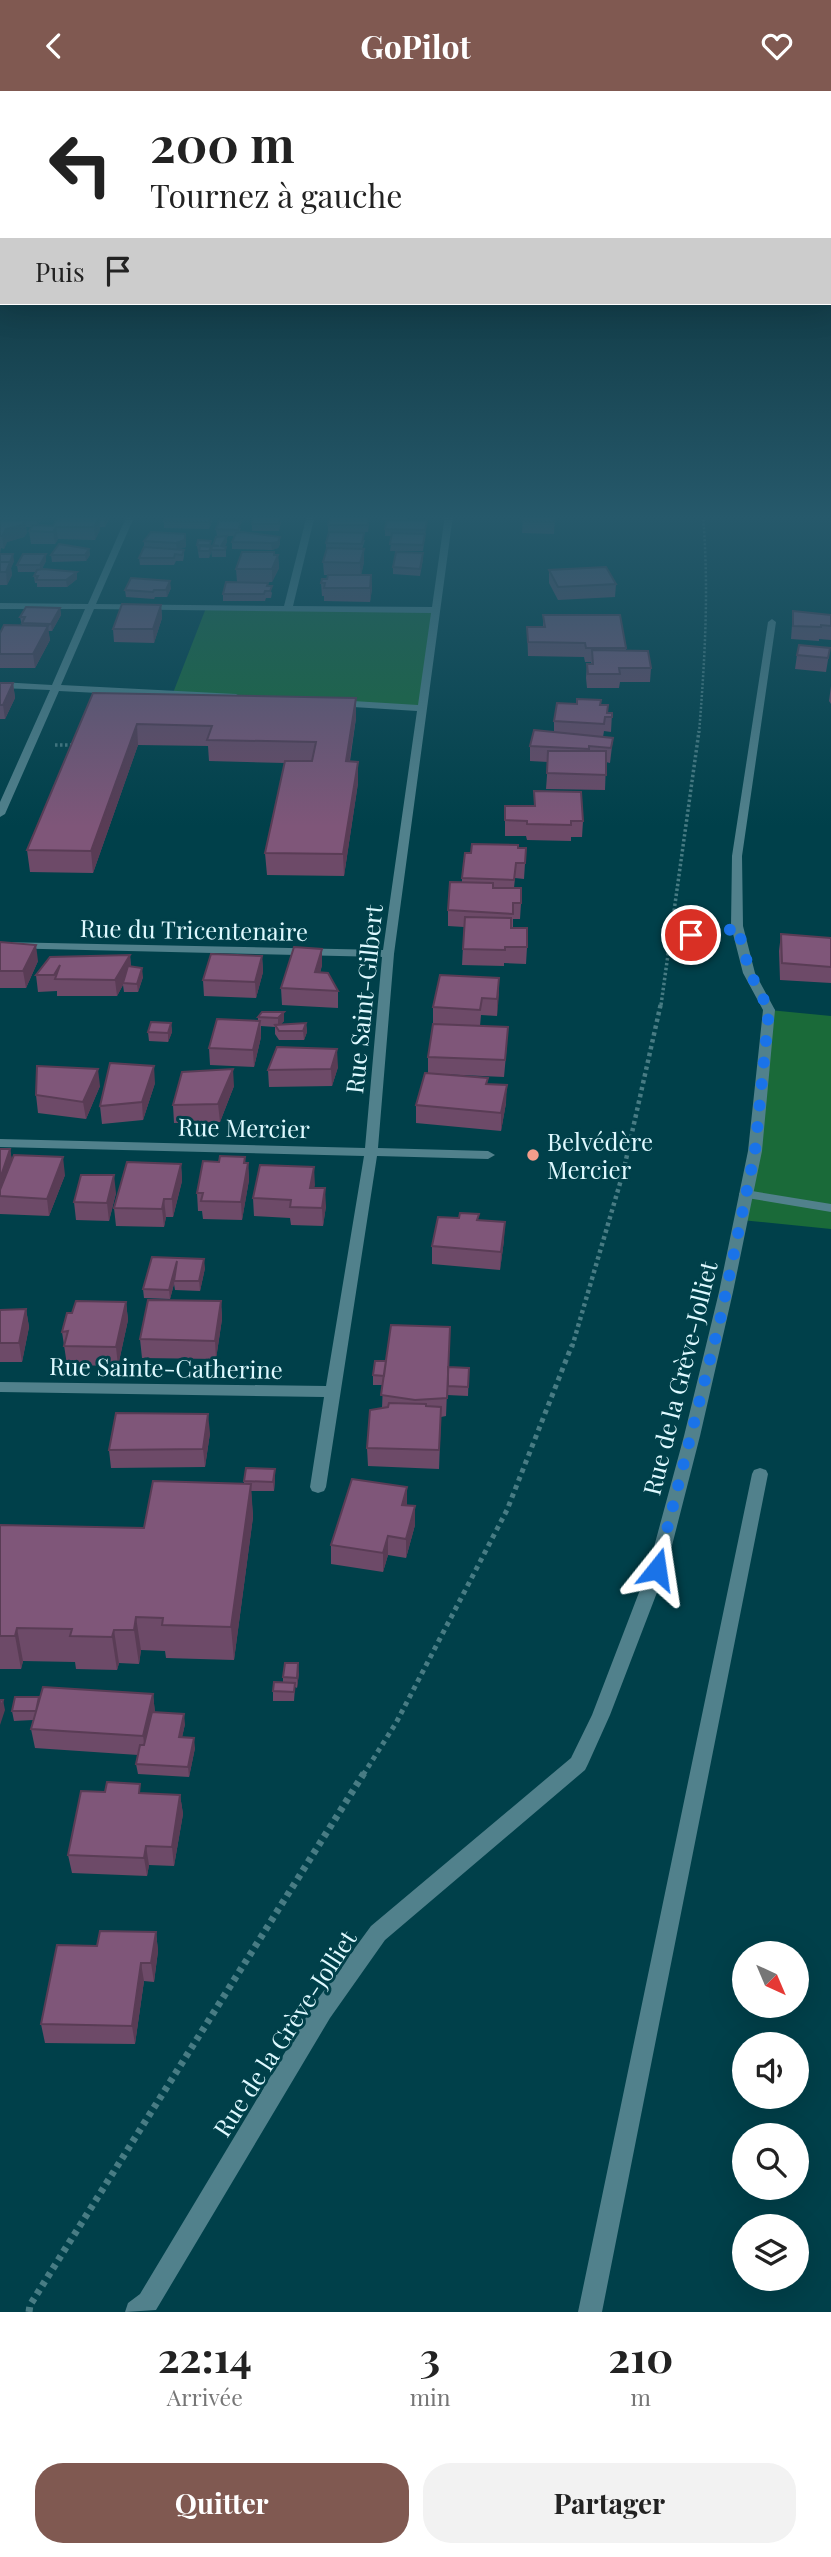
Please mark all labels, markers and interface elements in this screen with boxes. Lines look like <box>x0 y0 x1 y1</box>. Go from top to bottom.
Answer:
text: GoPilot <box>360 24 471 67</box>
icon: back <box>35 27 73 65</box>
icon: heart <box>758 27 796 65</box>
text: 200 m <box>150 110 295 175</box>
icon: left <box>35 119 126 210</box>
text: Tournez à gauche <box>150 173 403 216</box>
icon: arrive <box>99 252 137 290</box>
text: Puis <box>35 254 85 289</box>
street label: Rue Saint-Gilbert <box>337 902 389 1095</box>
pin <box>661 905 721 965</box>
street label: Rue du Tricentenaire <box>80 911 308 947</box>
icon: arrive <box>672 916 710 954</box>
street label: Rue Mercier <box>178 1110 311 1144</box>
place label: Belvédère Mercier <box>547 1125 653 1185</box>
marker: Belvédère Mercier <box>525 1147 541 1163</box>
street label: Rue de la Grève-Jolliet <box>634 1257 724 1498</box>
street label: Rue Sainte-Catherine <box>49 1349 283 1385</box>
position arrow <box>620 1532 694 1606</box>
street label: Rue de la Grève-Jolliet <box>205 1923 363 2142</box>
north arrow <box>732 1941 808 2018</box>
map controls <box>732 1941 809 2291</box>
button: sound <box>732 2032 809 2109</box>
button: search <box>732 2123 809 2200</box>
button: layers <box>732 2214 809 2291</box>
text: 22:14 <box>158 2328 252 2384</box>
text: 3 <box>420 2328 440 2384</box>
text: 210 <box>608 2328 673 2384</box>
text: Arrivée <box>167 2381 243 2412</box>
text: min <box>410 2381 451 2412</box>
text: m <box>631 2381 651 2412</box>
button: Quitter <box>35 2463 409 2543</box>
button: Partager <box>423 2463 796 2543</box>

